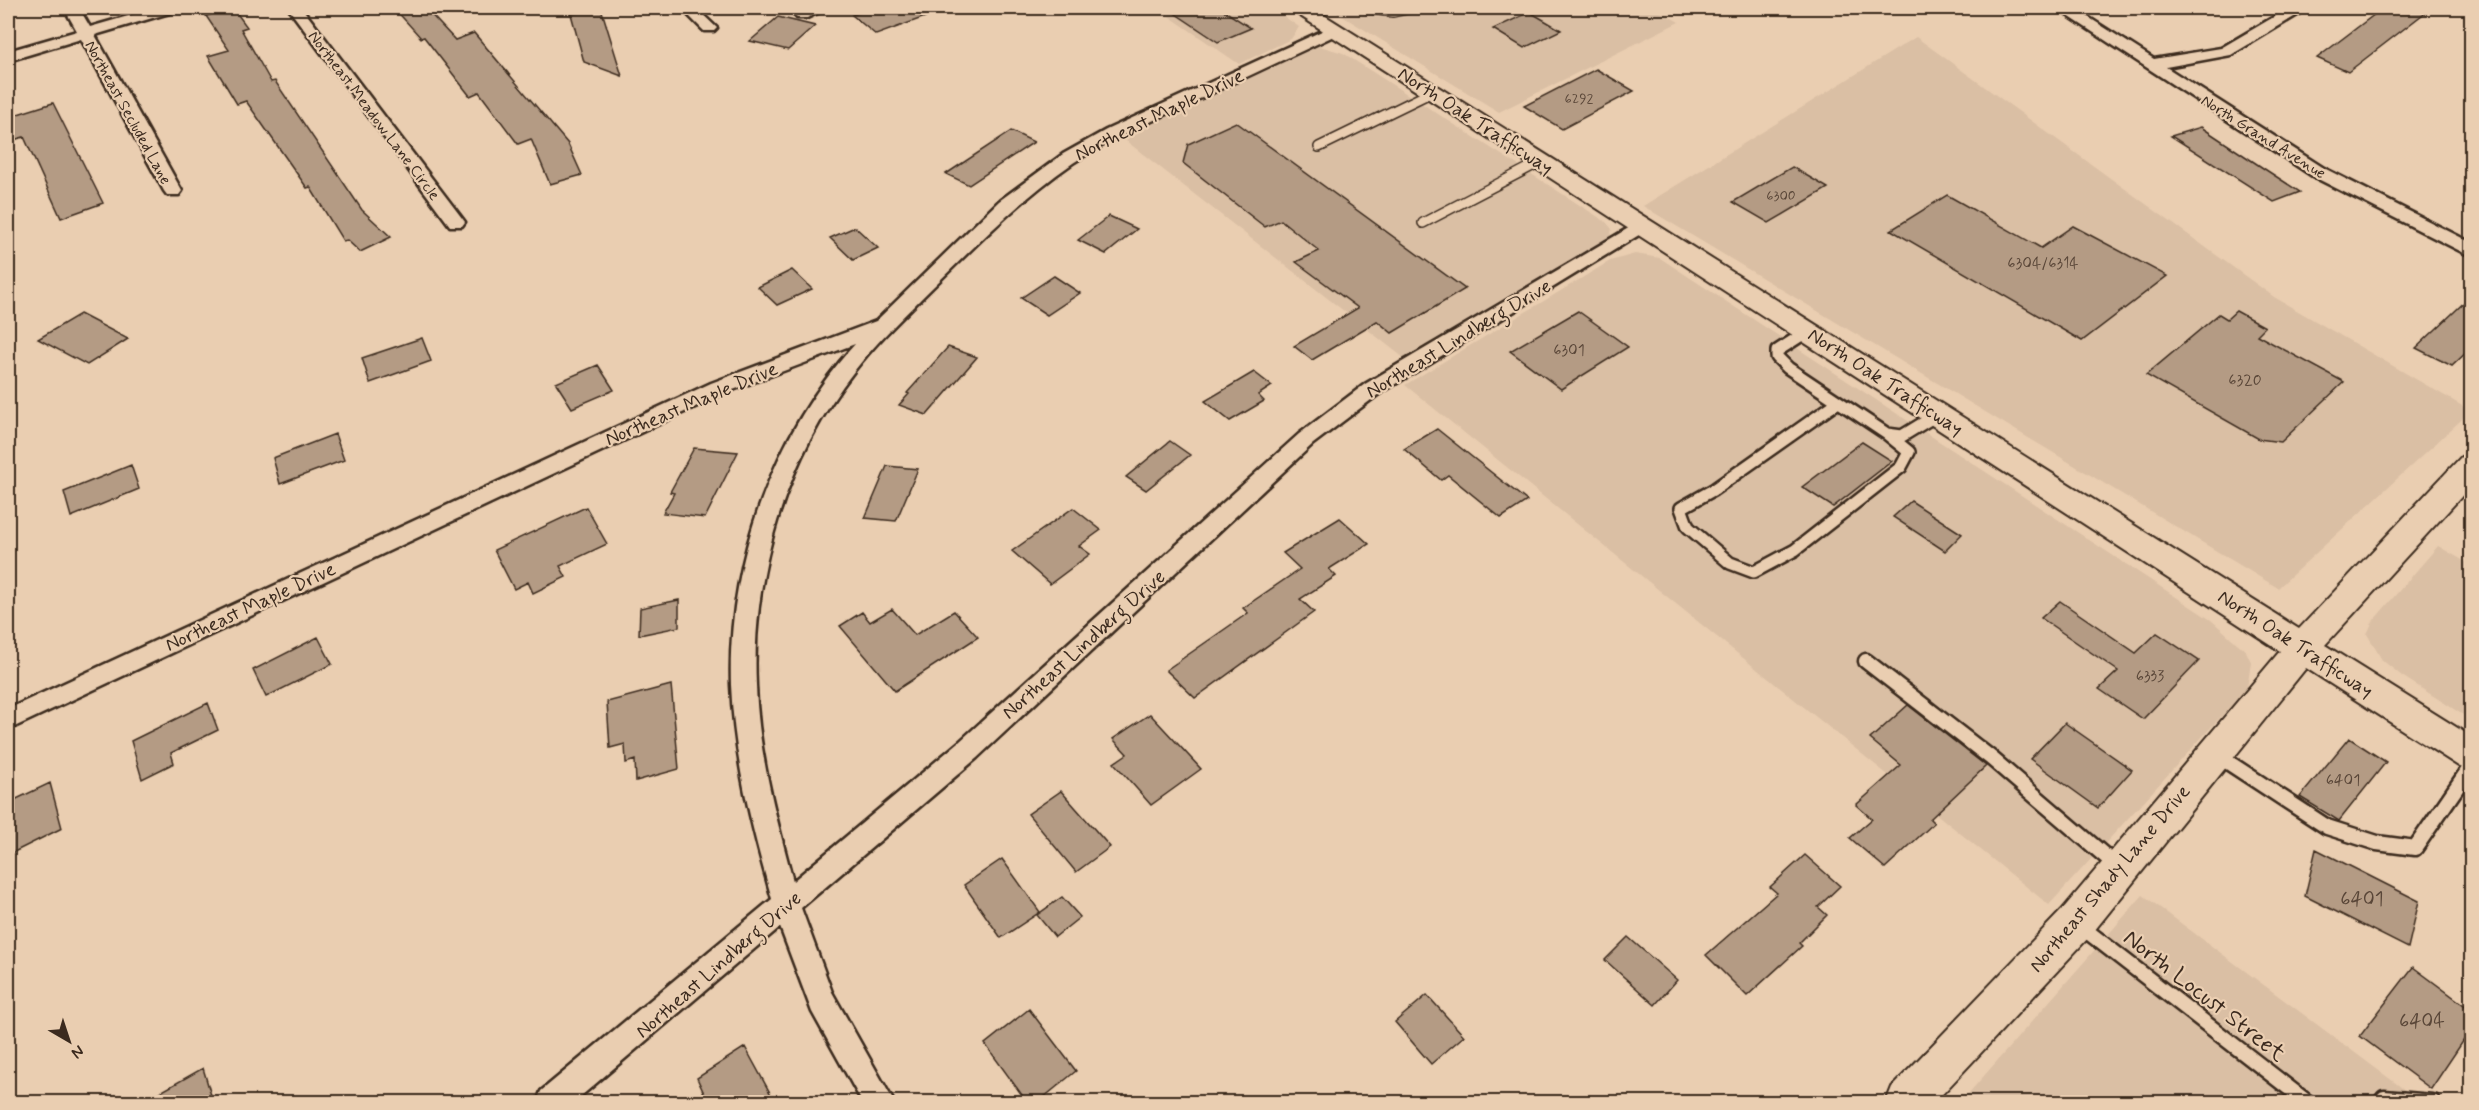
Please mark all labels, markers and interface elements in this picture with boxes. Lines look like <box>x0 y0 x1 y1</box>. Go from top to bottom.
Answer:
street label: Northeast Meadow Lane Circle <box>303 27 445 205</box>
street label: Northeast Secluded Lane <box>79 37 176 188</box>
street label: North Oak Trafficway <box>1392 61 1558 182</box>
street label: Northeast Maple Drive <box>1070 63 1249 168</box>
house number: 6292 <box>1565 90 1594 108</box>
street label: North Grand Avenue <box>2197 90 2330 184</box>
house number: 6300 <box>1766 187 1796 205</box>
house number: 6304/6314 <box>2007 253 2079 274</box>
street label: Northeast Lindberg Drive <box>1361 273 1558 407</box>
street label: North Oak Trafficway <box>1802 322 1968 443</box>
house number: 6301 <box>1553 340 1585 361</box>
street label: Northeast Maple Drive <box>601 356 782 453</box>
house number: 6320 <box>2228 370 2262 391</box>
street label: Northeast Maple Drive <box>161 556 341 659</box>
street label: Northeast Lindberg Drive <box>996 564 1173 728</box>
street label: North Oak Trafficway <box>2212 584 2378 705</box>
house number: 6333 <box>2136 666 2164 687</box>
house number: 6401 <box>2326 770 2360 791</box>
street label: Northeast Shady Lane Drive <box>2023 779 2197 979</box>
street label: Northeast Lindberg Drive <box>630 885 809 1046</box>
house number: 6401 <box>2340 886 2384 913</box>
street label: North Locust Street <box>2116 923 2292 1069</box>
house number: 6404 <box>2399 1008 2445 1035</box>
north arrow <box>39 1011 99 1071</box>
text: N <box>67 1040 88 1063</box>

